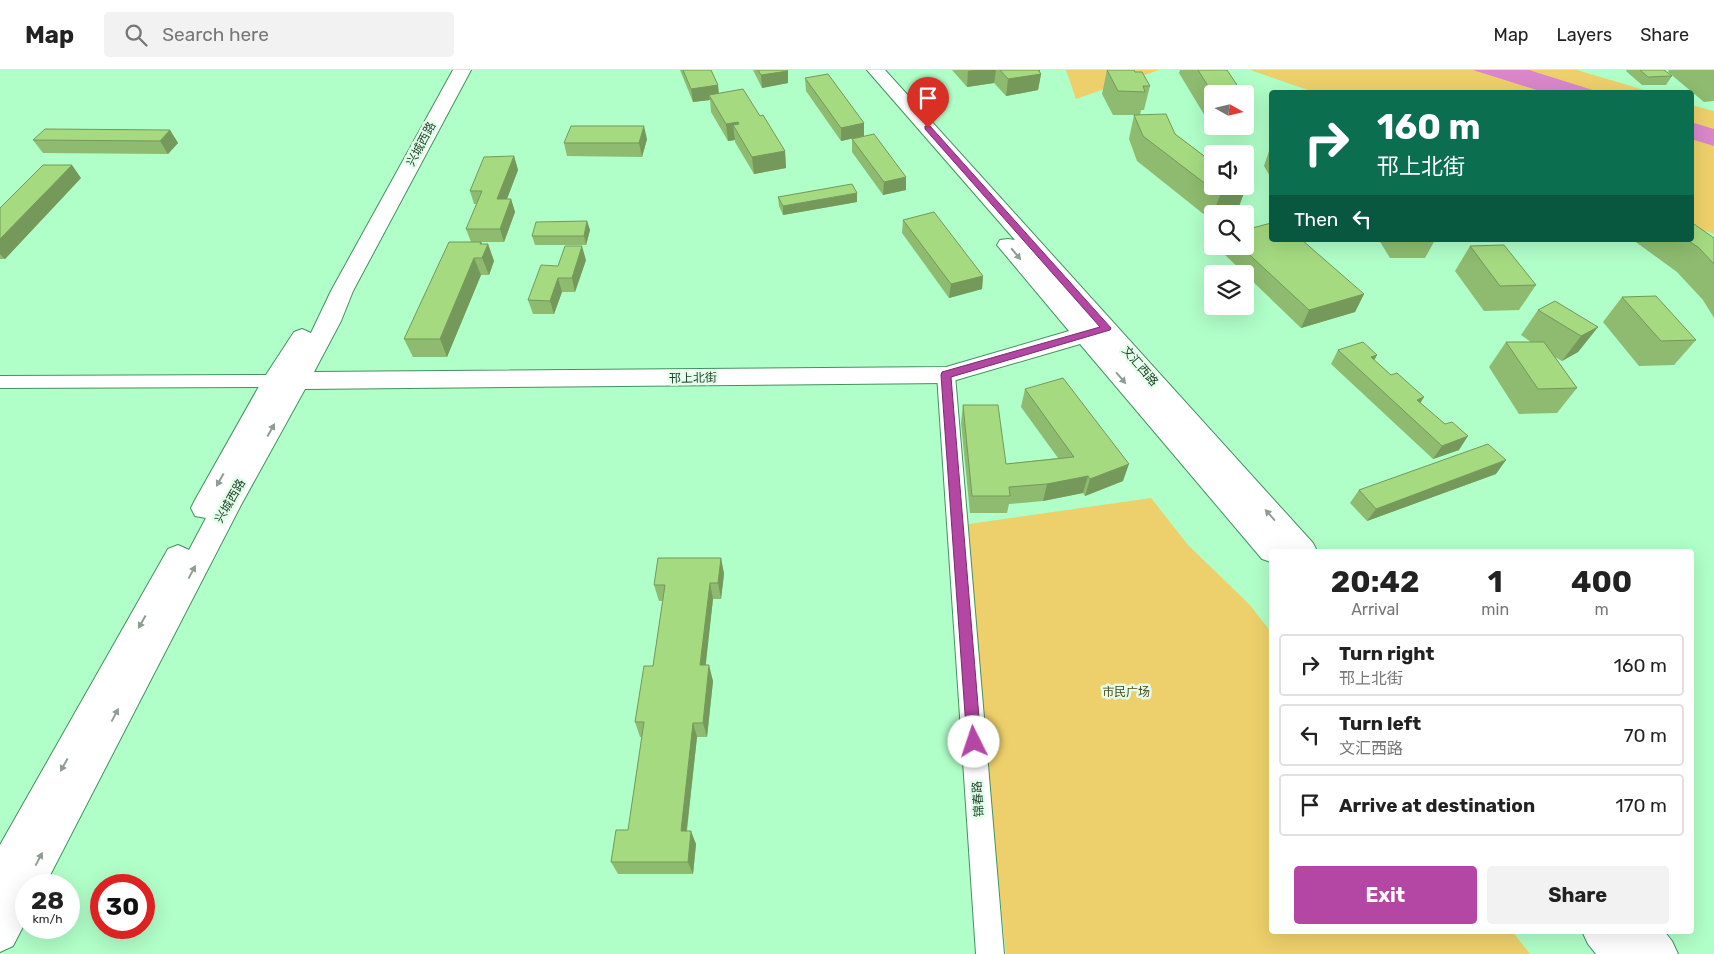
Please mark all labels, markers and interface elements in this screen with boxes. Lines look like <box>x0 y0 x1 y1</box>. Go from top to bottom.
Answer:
search box <box>104 12 454 57</box>
text: Map <box>25 21 74 49</box>
icon: search <box>122 21 150 49</box>
text: Search here <box>162 23 269 46</box>
text: Map <box>1494 24 1529 46</box>
text: Layers <box>1557 24 1612 46</box>
text: Share <box>1640 24 1689 46</box>
pin <box>907 77 949 128</box>
icon: arrive <box>914 84 942 112</box>
north arrow <box>1204 85 1254 135</box>
map controls <box>1204 85 1254 315</box>
text: 160 m <box>1377 106 1481 148</box>
icon: right <box>1294 110 1359 175</box>
street label: 兴城西路 <box>404 120 438 168</box>
button: sound <box>1204 145 1254 195</box>
text: 邗上北街 <box>1377 153 1465 180</box>
button: search <box>1204 205 1254 255</box>
icon: left <box>1348 205 1376 233</box>
text: Then <box>1294 208 1338 231</box>
one-way arrow <box>1010 248 1021 261</box>
button: layers <box>1204 265 1254 315</box>
street label: 文汇西路 <box>1119 343 1161 389</box>
street label: 邗上北街 <box>669 371 717 385</box>
one-way arrow <box>1116 371 1127 384</box>
one-way arrow <box>266 423 275 436</box>
one-way arrow <box>216 472 224 487</box>
street label: 兴城西路 <box>212 477 248 525</box>
one-way arrow <box>1265 508 1276 521</box>
text: 20:42 <box>1331 564 1419 600</box>
text: 1 <box>1488 564 1503 600</box>
text: 400 <box>1571 564 1632 600</box>
one-way arrow <box>187 565 196 578</box>
text: Arrival <box>1351 600 1399 619</box>
text: min <box>1481 600 1509 619</box>
text: m <box>1594 600 1609 619</box>
one-way arrow <box>138 615 146 630</box>
text: Turn right <box>1339 642 1434 665</box>
icon: right <box>1296 651 1324 679</box>
text: 160 m <box>1614 654 1667 677</box>
text: 邗上北街 <box>1339 669 1403 688</box>
park label: 市民广场 <box>1102 685 1150 699</box>
one-way arrow <box>111 708 119 722</box>
text: Turn left <box>1339 712 1421 735</box>
position arrow <box>947 715 999 767</box>
icon: left <box>1296 721 1324 749</box>
text: 70 m <box>1624 724 1667 747</box>
text: 文汇西路 <box>1339 739 1403 758</box>
one-way arrow <box>60 757 68 772</box>
street label: 锦春路 <box>970 781 986 817</box>
icon: arrive <box>1296 791 1324 819</box>
text: Arrive at destination <box>1339 794 1535 817</box>
text: 170 m <box>1616 794 1667 817</box>
one-way arrow <box>35 851 43 866</box>
button: Exit <box>1294 866 1477 924</box>
button: Share <box>1487 866 1669 924</box>
speed limit sign: 30 <box>90 874 155 939</box>
text: 28 <box>31 886 64 915</box>
text: km/h <box>33 912 62 926</box>

